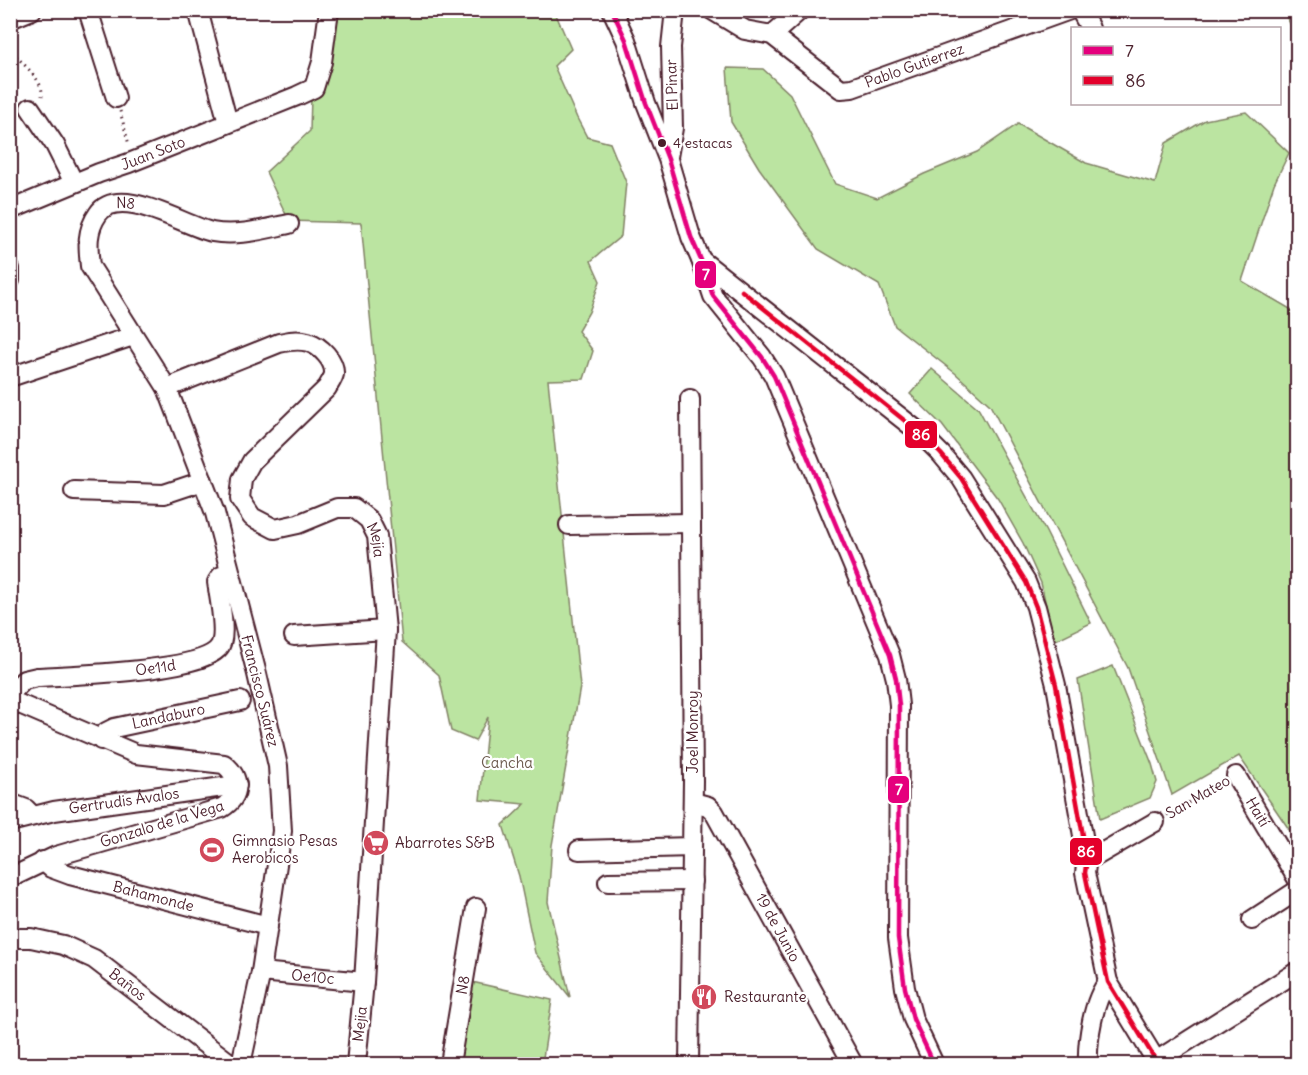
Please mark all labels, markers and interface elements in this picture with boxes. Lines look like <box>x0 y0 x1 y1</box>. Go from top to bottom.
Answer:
legend <box>1071 27 1281 105</box>
street label: Pablo Gutierrez <box>862 39 966 92</box>
text: 7 <box>1125 39 1134 62</box>
street label: El Pinar <box>661 59 682 111</box>
text: 86 <box>1125 69 1146 92</box>
street label: Juan Soto <box>119 132 188 174</box>
place label: 4 estacas <box>673 134 732 152</box>
marker: 4 estacas <box>656 137 668 149</box>
street label: N8 <box>116 193 136 213</box>
line badge: 7 <box>694 260 717 289</box>
text: 7 <box>702 264 710 284</box>
line badge: 86 <box>904 420 938 449</box>
text: 86 <box>912 424 930 444</box>
street label: Mejia <box>363 519 389 559</box>
street label: Francisco Suárez <box>237 633 284 749</box>
street label: Oe11d <box>134 655 177 679</box>
street label: Joel Monroy <box>683 690 702 774</box>
street label: Landaburo <box>130 699 207 733</box>
park label: Cancha <box>481 753 533 772</box>
street label: San Mateo <box>1162 771 1233 823</box>
line badge: 7 <box>887 775 910 804</box>
text: 7 <box>895 779 903 799</box>
street label: Gertrudis Ávalos <box>67 783 181 818</box>
street label: Haití <box>1242 794 1274 830</box>
street label: Gonzalo de la Vega <box>98 796 227 851</box>
supermarket icon: Abarrotes S&B <box>361 828 391 858</box>
place label: Gimnasio Pesas Aerobicos <box>232 831 338 867</box>
place label: Abarrotes S&B <box>395 833 495 852</box>
sports icon: Gimnasio Pesas Aerobicos <box>197 835 227 865</box>
line badge: 86 <box>1069 837 1103 866</box>
text: 86 <box>1077 841 1095 861</box>
street label: Bahamonde <box>111 876 196 916</box>
street label: 19 de Junio <box>752 890 805 965</box>
street label: Baños <box>105 964 151 1005</box>
street label: Oe10c <box>290 965 336 988</box>
street label: N8 <box>452 974 474 996</box>
restaurant icon: Restaurante <box>689 982 719 1012</box>
place label: Restaurante <box>724 987 807 1006</box>
street label: Mejia <box>348 1005 371 1043</box>

